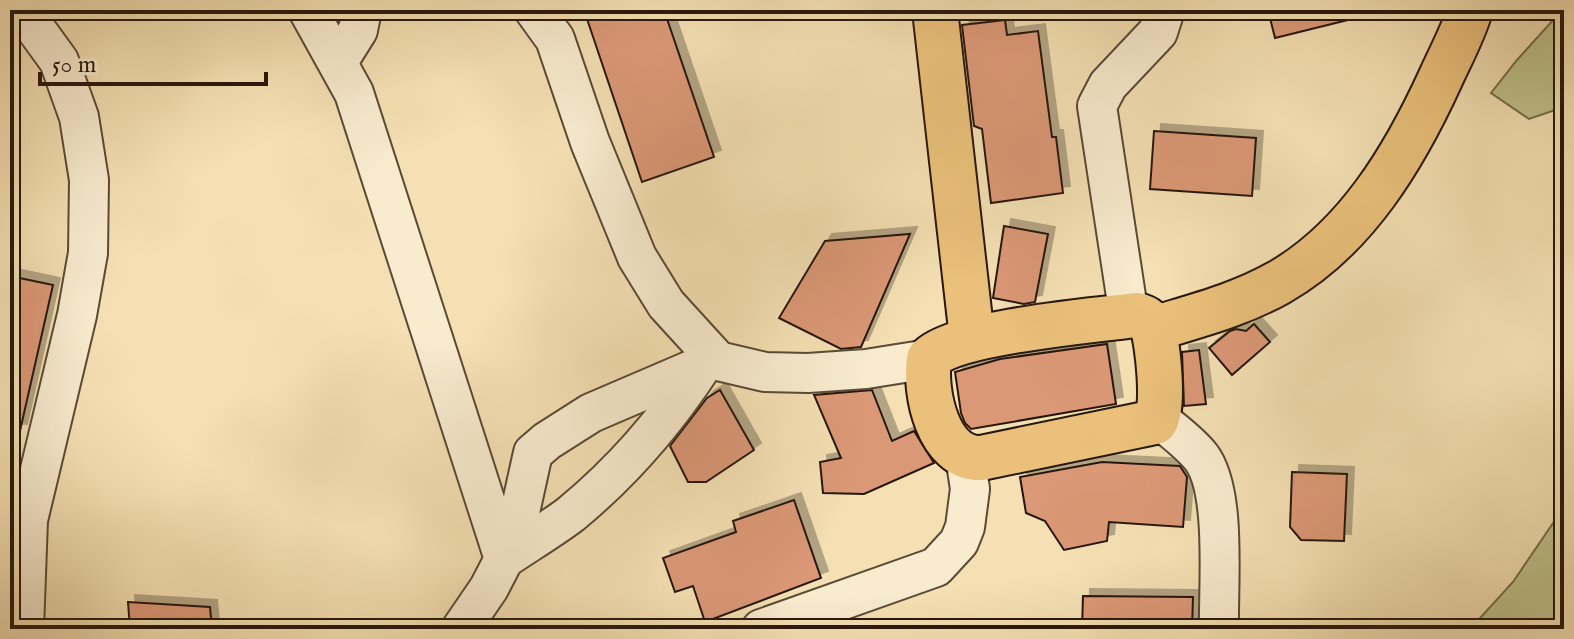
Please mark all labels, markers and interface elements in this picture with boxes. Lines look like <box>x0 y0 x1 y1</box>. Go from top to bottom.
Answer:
scale bar <box>40 36 266 86</box>
text: 50 m <box>52 50 96 81</box>

